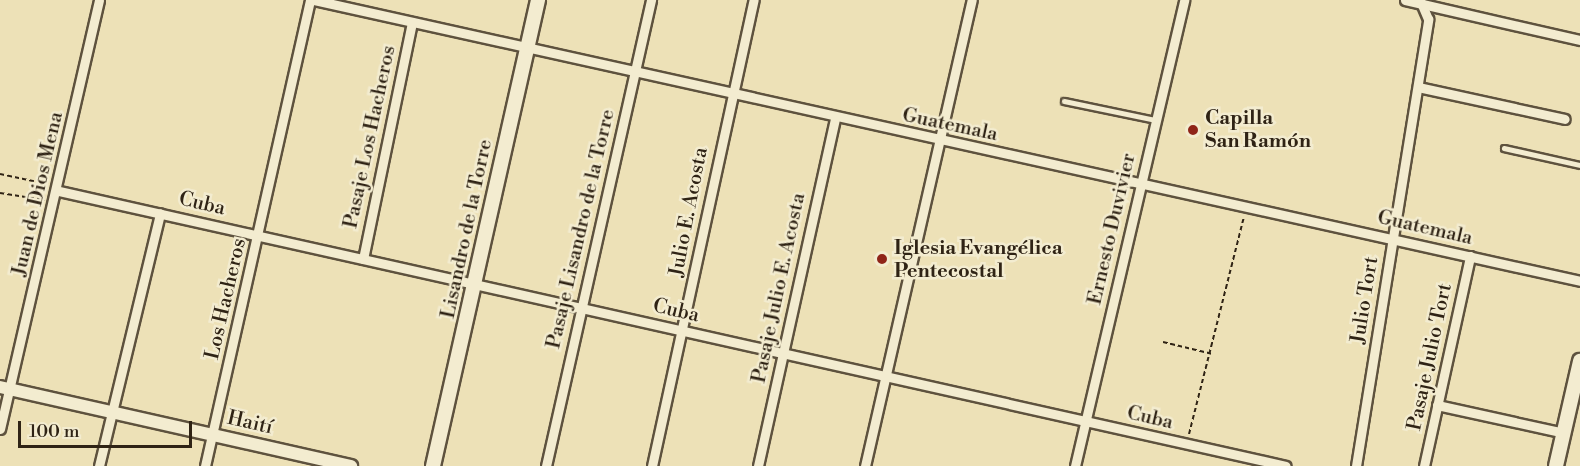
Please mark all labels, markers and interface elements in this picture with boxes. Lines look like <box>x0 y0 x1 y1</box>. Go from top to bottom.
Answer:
street label: Pasaje Los Hacheros <box>339 43 401 231</box>
street label: Guatemala <box>900 103 1000 147</box>
place label: Capilla San Ramón <box>1205 106 1311 153</box>
street label: Pasaje Lisandro de la Torre <box>542 107 620 351</box>
street label: Juan de Dios Mena <box>7 110 69 278</box>
marker: Capilla San Ramón <box>1186 123 1200 137</box>
street label: Lisandro de la Torre <box>436 137 498 321</box>
street label: Julio E. Acosta <box>665 145 713 279</box>
street label: Ernesto Duvivier <box>1083 151 1141 307</box>
street label: Cuba <box>177 187 227 221</box>
street label: Pasaje Julio E. Acosta <box>747 191 811 385</box>
street label: Guatemala <box>1375 205 1475 251</box>
street label: Los Hacheros <box>200 236 252 362</box>
place label: Iglesia Evangélica Pentecostal <box>894 236 1062 283</box>
marker: Iglesia Evangélica Pentecostal <box>875 252 889 266</box>
street label: Julio Tort <box>1346 255 1384 345</box>
street label: Pasaje Julio Tort <box>1403 281 1457 433</box>
street label: Cuba <box>651 294 701 328</box>
street label: Cuba <box>1125 401 1175 435</box>
street label: Haití <box>225 406 275 440</box>
scale bar <box>21 409 195 447</box>
text: 100 m <box>29 420 80 443</box>

